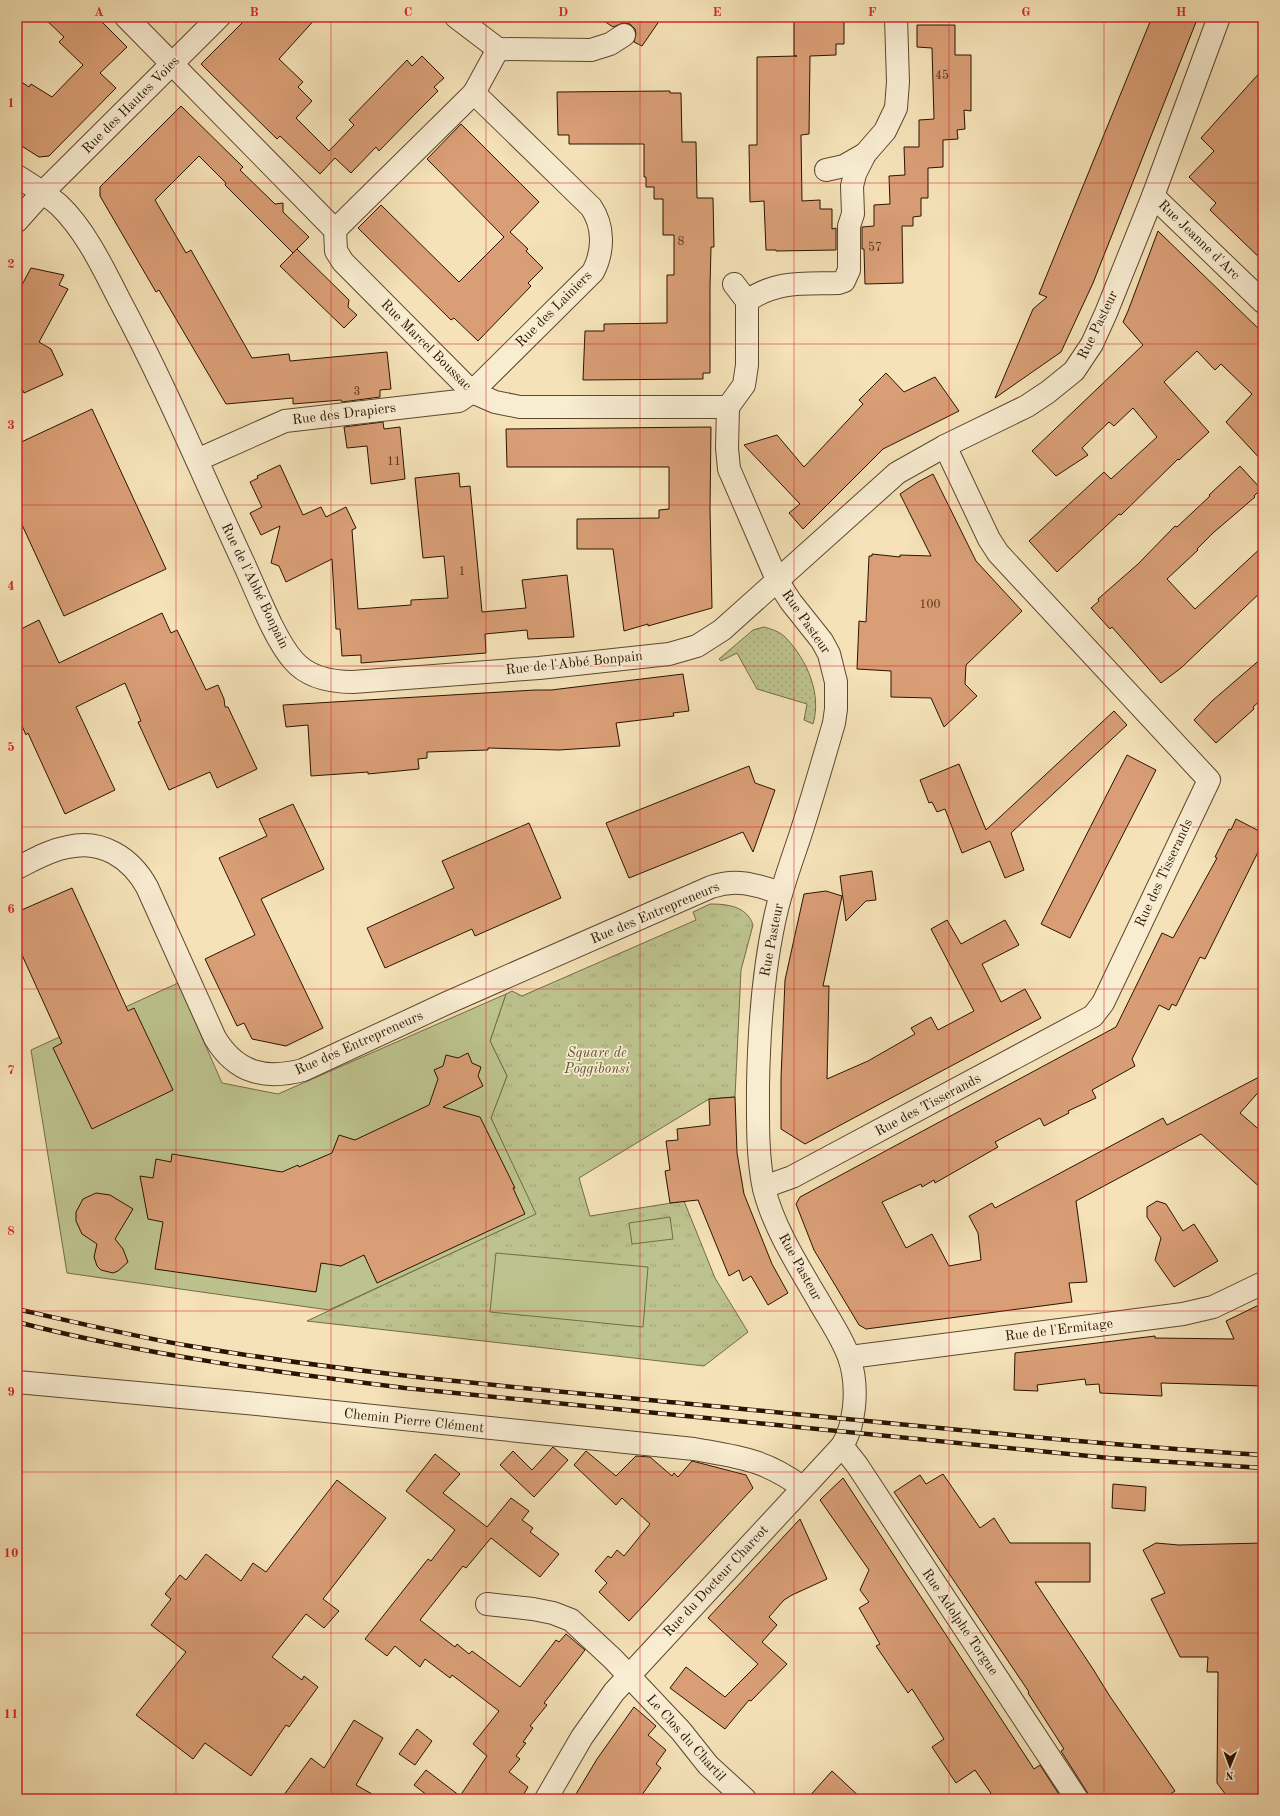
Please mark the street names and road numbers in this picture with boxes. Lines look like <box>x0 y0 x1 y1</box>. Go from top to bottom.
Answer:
street label: Rue des Hautes Voies <box>80 54 182 156</box>
street label: Rue Jeanne d'Arc <box>1155 198 1243 282</box>
street label: Rue des Lainiers <box>513 268 595 350</box>
street label: Rue Pasteur <box>1075 288 1121 361</box>
street label: Rue Marcel Boussac <box>378 297 474 393</box>
street label: Rue des Drapiers <box>291 401 397 427</box>
street label: Rue de l'Abbé Bonpain <box>219 521 292 651</box>
street label: Rue Pasteur <box>779 588 833 657</box>
street label: Rue de l'Abbé Bonpain <box>505 649 644 677</box>
street label: Rue des Tisserands <box>1133 817 1195 929</box>
street label: Rue des Entrepreneurs <box>588 879 722 947</box>
street label: Rue Pasteur <box>758 902 786 978</box>
street label: Rue des Entrepreneurs <box>293 1008 425 1078</box>
street label: Rue des Tisserands <box>873 1071 983 1139</box>
street label: Rue Pasteur <box>776 1231 824 1303</box>
street label: Rue de l'Ermitage <box>1004 1316 1114 1344</box>
street label: Chemin Pierre Clément <box>343 1407 485 1435</box>
street label: Rue du Docteur Charcot <box>661 1523 771 1639</box>
street label: Rue Adolphe Torgue <box>919 1566 1001 1678</box>
street label: Le Clos du Chartil <box>644 1692 728 1784</box>

